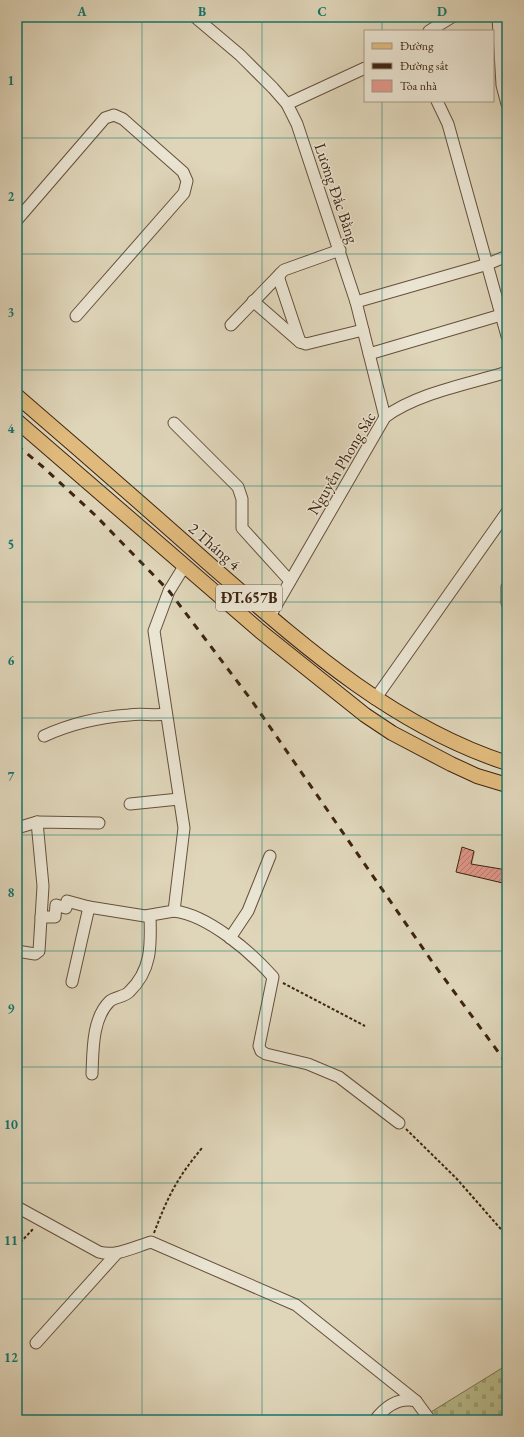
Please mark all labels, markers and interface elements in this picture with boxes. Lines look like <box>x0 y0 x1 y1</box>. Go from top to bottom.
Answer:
text: A <box>76 3 87 20</box>
text: B <box>198 3 206 20</box>
text: C <box>317 3 327 20</box>
text: D <box>437 3 447 20</box>
legend <box>364 30 494 102</box>
text: Đường <box>400 38 434 54</box>
text: Đường sắt <box>400 58 448 74</box>
text: 1 <box>8 72 15 89</box>
text: Tòa nhà <box>400 78 437 94</box>
street label: Lương Đắc Bằng <box>310 140 364 247</box>
text: 2 <box>8 188 15 205</box>
text: 3 <box>8 304 15 321</box>
street label: Nguyễn Phong Sác <box>302 408 380 519</box>
text: 4 <box>8 420 15 437</box>
street label: 2 Tháng 4 <box>184 518 245 575</box>
text: 5 <box>8 536 14 553</box>
road number: ĐT.657B <box>216 585 282 611</box>
text: 6 <box>8 652 15 669</box>
text: 7 <box>8 768 15 785</box>
text: 8 <box>8 884 15 901</box>
text: 9 <box>8 1000 15 1017</box>
text: 10 <box>4 1116 18 1133</box>
text: 11 <box>4 1232 18 1249</box>
text: 12 <box>4 1349 18 1366</box>

